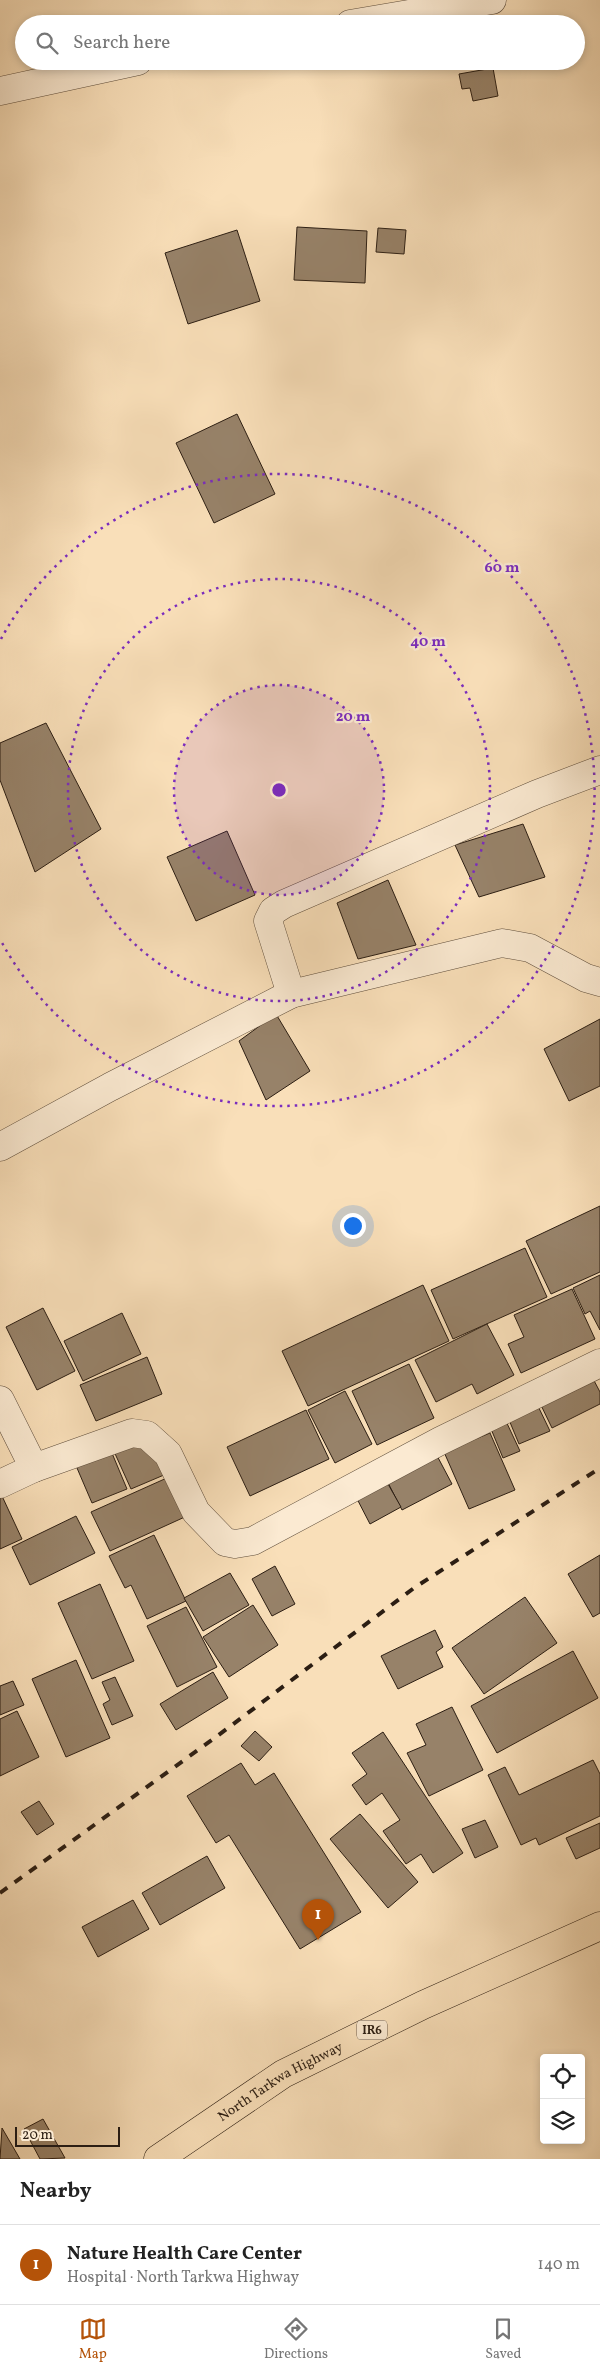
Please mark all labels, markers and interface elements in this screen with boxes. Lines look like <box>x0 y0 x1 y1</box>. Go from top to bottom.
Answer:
search box <box>15 15 585 70</box>
icon: search <box>33 29 61 57</box>
text: Search here <box>73 30 170 56</box>
text: 60 m <box>485 558 520 579</box>
text: 40 m <box>410 632 446 653</box>
text: 20 m <box>336 707 371 728</box>
centre of rings <box>270 781 288 799</box>
your location <box>340 1213 366 1239</box>
pin: 1 <box>302 1899 334 1940</box>
road number: IR6 <box>357 2020 387 2040</box>
street label: North Tarkwa Highway <box>214 2038 347 2127</box>
map controls <box>540 2054 585 2144</box>
button: locate <box>540 2054 585 2099</box>
button: layers <box>540 2099 585 2144</box>
scale bar <box>15 2124 120 2147</box>
text: 20 m <box>22 2126 53 2145</box>
text: Nearby <box>20 2177 91 2206</box>
text: Nature Health Care Center <box>67 2241 302 2267</box>
text: 1 <box>33 2254 39 2276</box>
text: 140 m <box>538 2254 580 2276</box>
text: Hospital · North Tarkwa Highway <box>67 2267 299 2289</box>
tab: Map <box>79 2315 107 2364</box>
tab: Directions <box>264 2315 328 2364</box>
tab: Saved <box>485 2315 521 2364</box>

